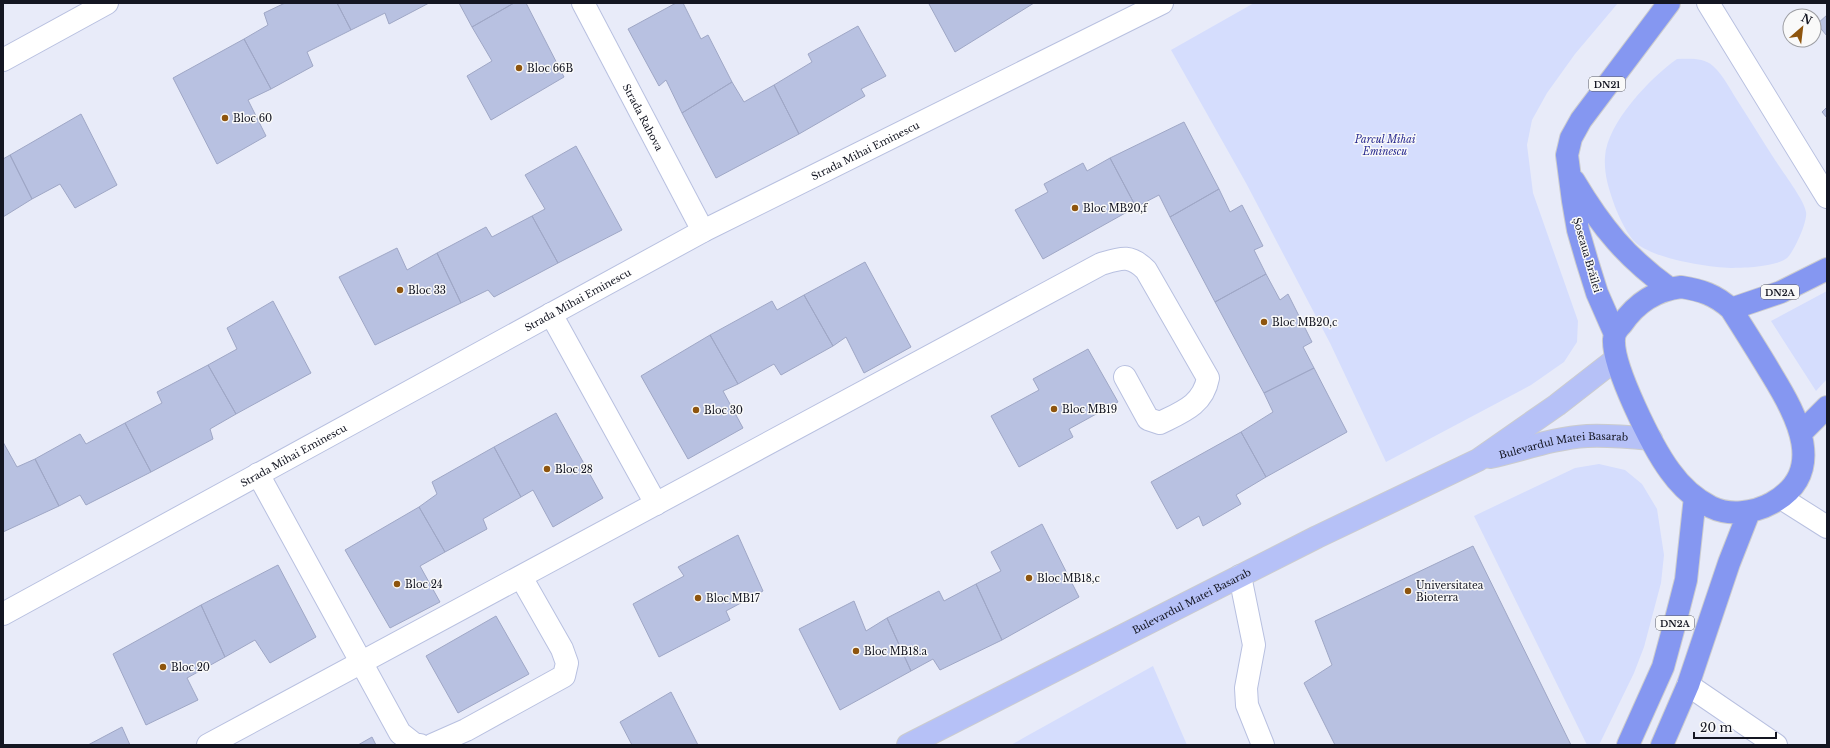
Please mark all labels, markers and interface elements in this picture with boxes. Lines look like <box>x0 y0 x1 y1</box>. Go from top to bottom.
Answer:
north arrow <box>1782 8 1822 48</box>
text: N <box>1799 11 1815 28</box>
place label: Bloc 66B <box>527 62 574 75</box>
marker: Bloc 66B <box>514 63 524 73</box>
road number: DN21 <box>1589 77 1625 91</box>
street label: Strada Rahova <box>620 81 666 153</box>
place label: Bloc 60 <box>233 112 272 125</box>
marker: Bloc 60 <box>220 113 230 123</box>
street label: Strada Mihai Eminescu <box>809 118 922 183</box>
park label: Parcul Mihai Eminescu <box>1354 133 1416 158</box>
place label: Bloc MB20,f <box>1083 202 1149 215</box>
marker: Bloc MB20,f <box>1070 203 1080 213</box>
street label: Șoseaua Brăilei <box>1570 216 1604 295</box>
street label: Strada Mihai Eminescu <box>522 265 633 334</box>
place label: Bloc 33 <box>408 284 446 297</box>
marker: Bloc 33 <box>395 285 405 295</box>
road number: DN2A <box>1761 285 1799 299</box>
place label: Bloc MB20,c <box>1272 316 1338 329</box>
marker: Bloc MB20,c <box>1259 317 1269 327</box>
place label: Bloc MB19 <box>1062 403 1117 416</box>
place label: Bloc 30 <box>704 404 743 417</box>
marker: Bloc MB19 <box>1049 404 1059 414</box>
marker: Bloc 30 <box>691 405 701 415</box>
street label: Strada Mihai Eminescu <box>238 421 349 489</box>
street label: Bulevardul Matei Basarab <box>1497 429 1629 461</box>
place label: Bloc 28 <box>555 463 593 476</box>
marker: Bloc 28 <box>542 464 552 474</box>
street label: Bulevardul Matei Basarab <box>1130 565 1253 636</box>
place label: Bloc MB18,c <box>1037 572 1101 585</box>
marker: Bloc MB18,c <box>1024 573 1034 583</box>
place label: Bloc 24 <box>405 578 443 591</box>
marker: Bloc 24 <box>392 579 402 589</box>
place label: Universitatea Bioterra <box>1416 579 1484 604</box>
marker: Universitatea Bioterra <box>1403 586 1413 596</box>
place label: Bloc MB17 <box>706 592 761 605</box>
marker: Bloc MB17 <box>693 593 703 603</box>
road number: DN2A <box>1656 616 1694 630</box>
place label: Bloc MB18.a <box>864 645 927 658</box>
marker: Bloc MB18.a <box>851 646 861 656</box>
place label: Bloc 20 <box>171 661 210 674</box>
marker: Bloc 20 <box>158 662 168 672</box>
scale bar <box>1694 714 1776 740</box>
text: 20 m <box>1700 720 1732 735</box>

